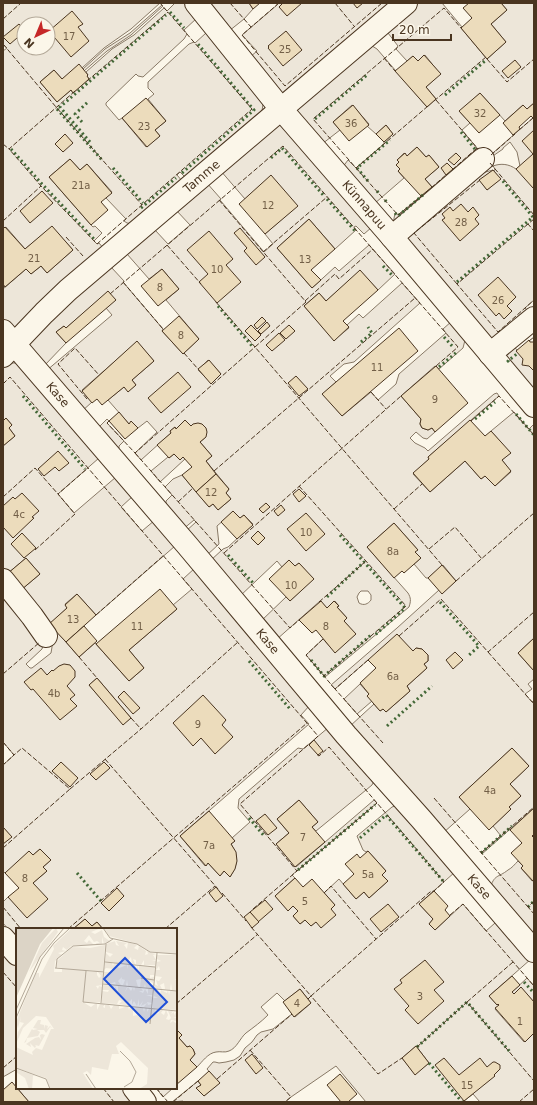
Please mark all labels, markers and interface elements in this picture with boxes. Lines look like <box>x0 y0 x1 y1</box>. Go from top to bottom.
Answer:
north arrow <box>16 16 56 56</box>
scale bar <box>393 16 451 42</box>
text: 20 m <box>399 23 430 37</box>
house number: 17 <box>63 31 75 42</box>
text: N <box>22 35 37 51</box>
house number: 25 <box>279 44 291 55</box>
house number: 32 <box>474 108 486 119</box>
house number: 36 <box>345 118 357 129</box>
house number: 23 <box>138 121 150 132</box>
street label: Tamme <box>180 157 223 197</box>
street label: Künnapuu <box>339 178 389 232</box>
house number: 21a <box>72 180 90 191</box>
house number: 12 <box>262 200 274 211</box>
house number: 28 <box>455 217 467 228</box>
house number: 21 <box>28 253 40 264</box>
house number: 13 <box>299 254 311 265</box>
house number: 10 <box>211 264 223 275</box>
house number: 8 <box>157 282 163 293</box>
house number: 26 <box>492 295 504 306</box>
house number: 8 <box>178 330 184 341</box>
house number: 11 <box>371 362 383 373</box>
street label: Kase <box>43 379 72 410</box>
house number: 9 <box>432 394 438 405</box>
house number: 12 <box>205 487 217 498</box>
house number: 4c <box>13 509 25 520</box>
house number: 10 <box>300 527 312 538</box>
house number: 8a <box>387 546 399 557</box>
house number: 10 <box>285 580 297 591</box>
house number: 13 <box>67 614 79 625</box>
house number: 11 <box>131 621 143 632</box>
house number: 8 <box>323 621 329 632</box>
street label: Kase <box>253 626 282 657</box>
house number: 6a <box>387 671 399 682</box>
house number: 4b <box>48 688 60 699</box>
house number: 9 <box>195 719 201 730</box>
house number: 4a <box>484 785 496 796</box>
house number: 7 <box>300 832 306 843</box>
house number: 7a <box>203 840 215 851</box>
house number: 5a <box>362 869 374 880</box>
street label: Kase <box>465 871 494 902</box>
house number: 8 <box>22 873 28 884</box>
house number: 5 <box>302 896 308 907</box>
inset map <box>16 928 177 1089</box>
house number: 3 <box>417 991 423 1002</box>
house number: 4 <box>294 998 300 1009</box>
house number: 1 <box>517 1016 523 1027</box>
house number: 15 <box>461 1080 473 1091</box>

